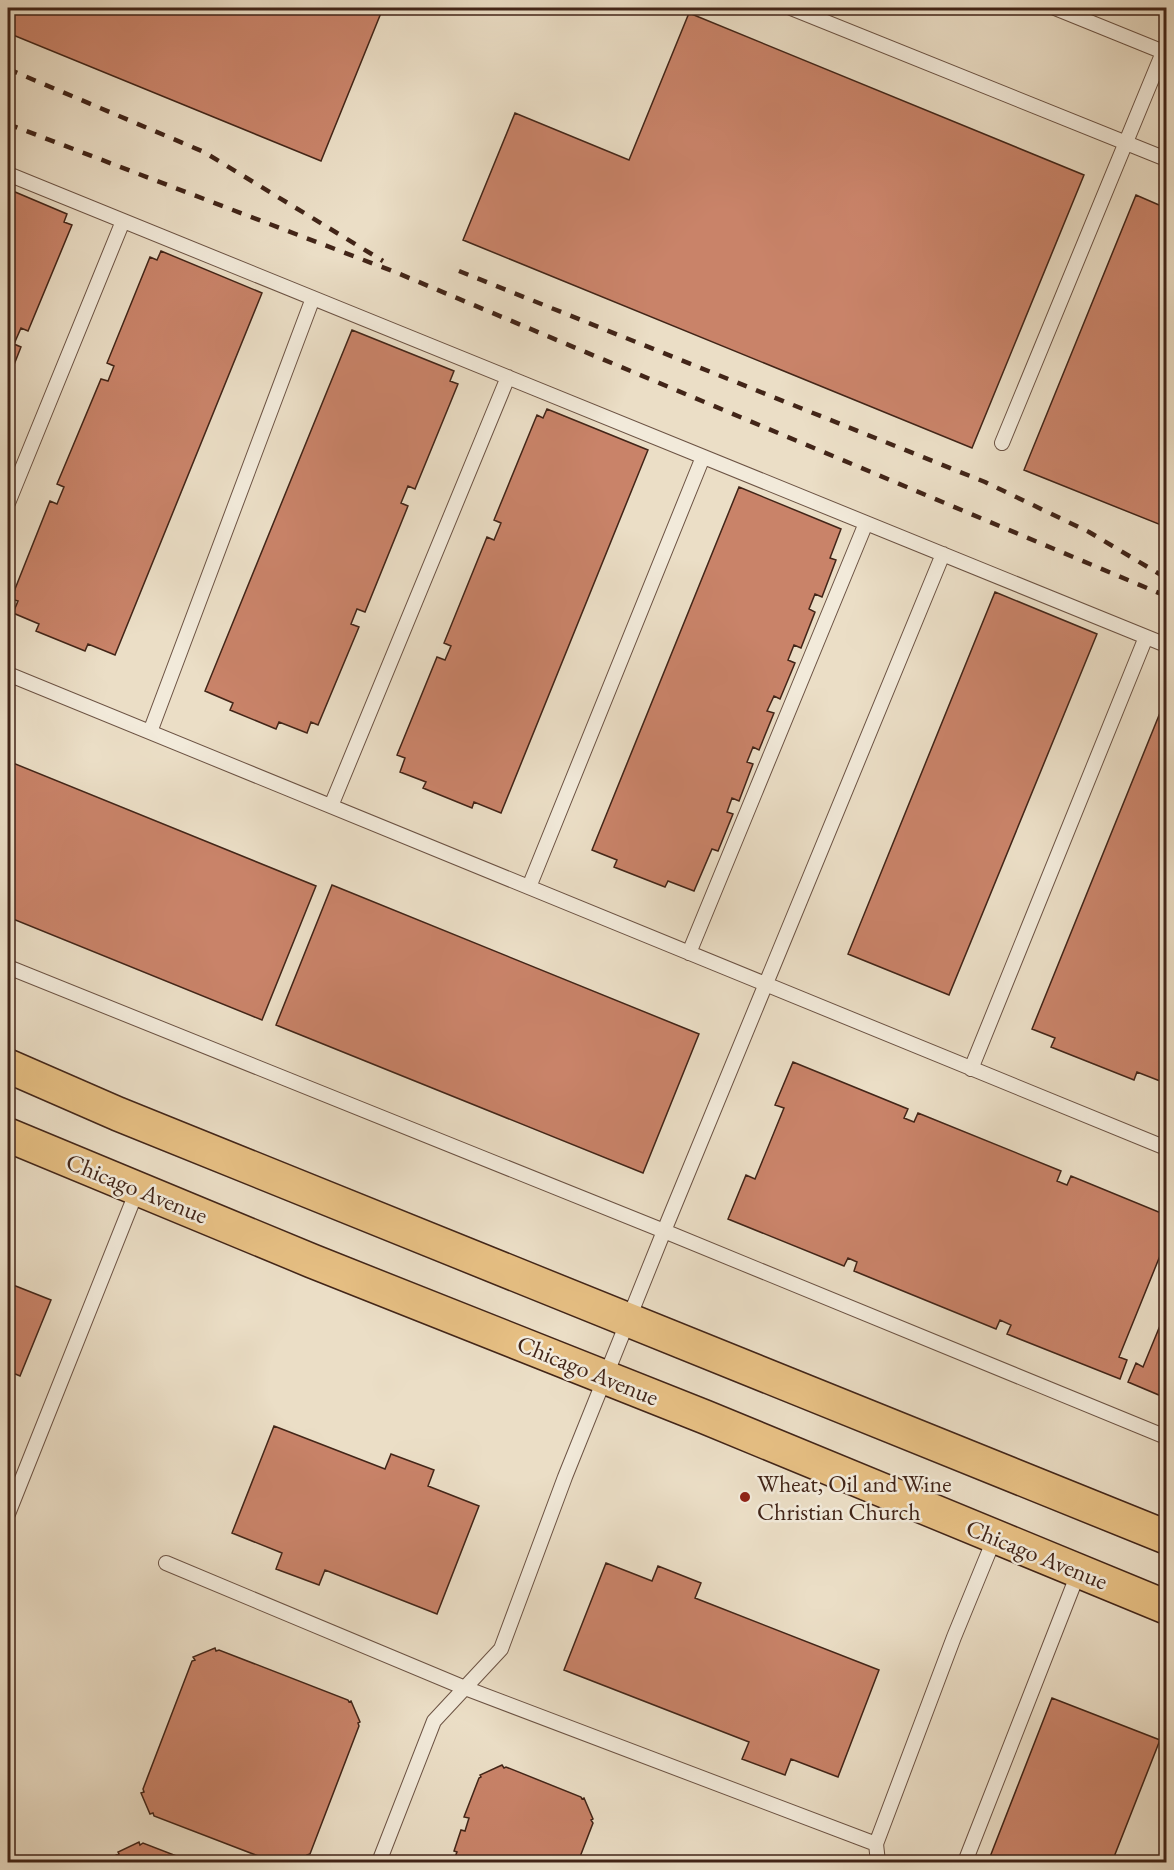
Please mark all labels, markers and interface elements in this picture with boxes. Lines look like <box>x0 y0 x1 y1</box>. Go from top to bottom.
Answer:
street label: Chicago Avenue <box>62 1145 212 1231</box>
street label: Chicago Avenue <box>513 1327 663 1413</box>
place label: Wheat, Oil and Wine Christian Church <box>757 1468 952 1527</box>
marker: Wheat, Oil and Wine Christian Church <box>738 1490 752 1504</box>
street label: Chicago Avenue <box>962 1511 1112 1597</box>

